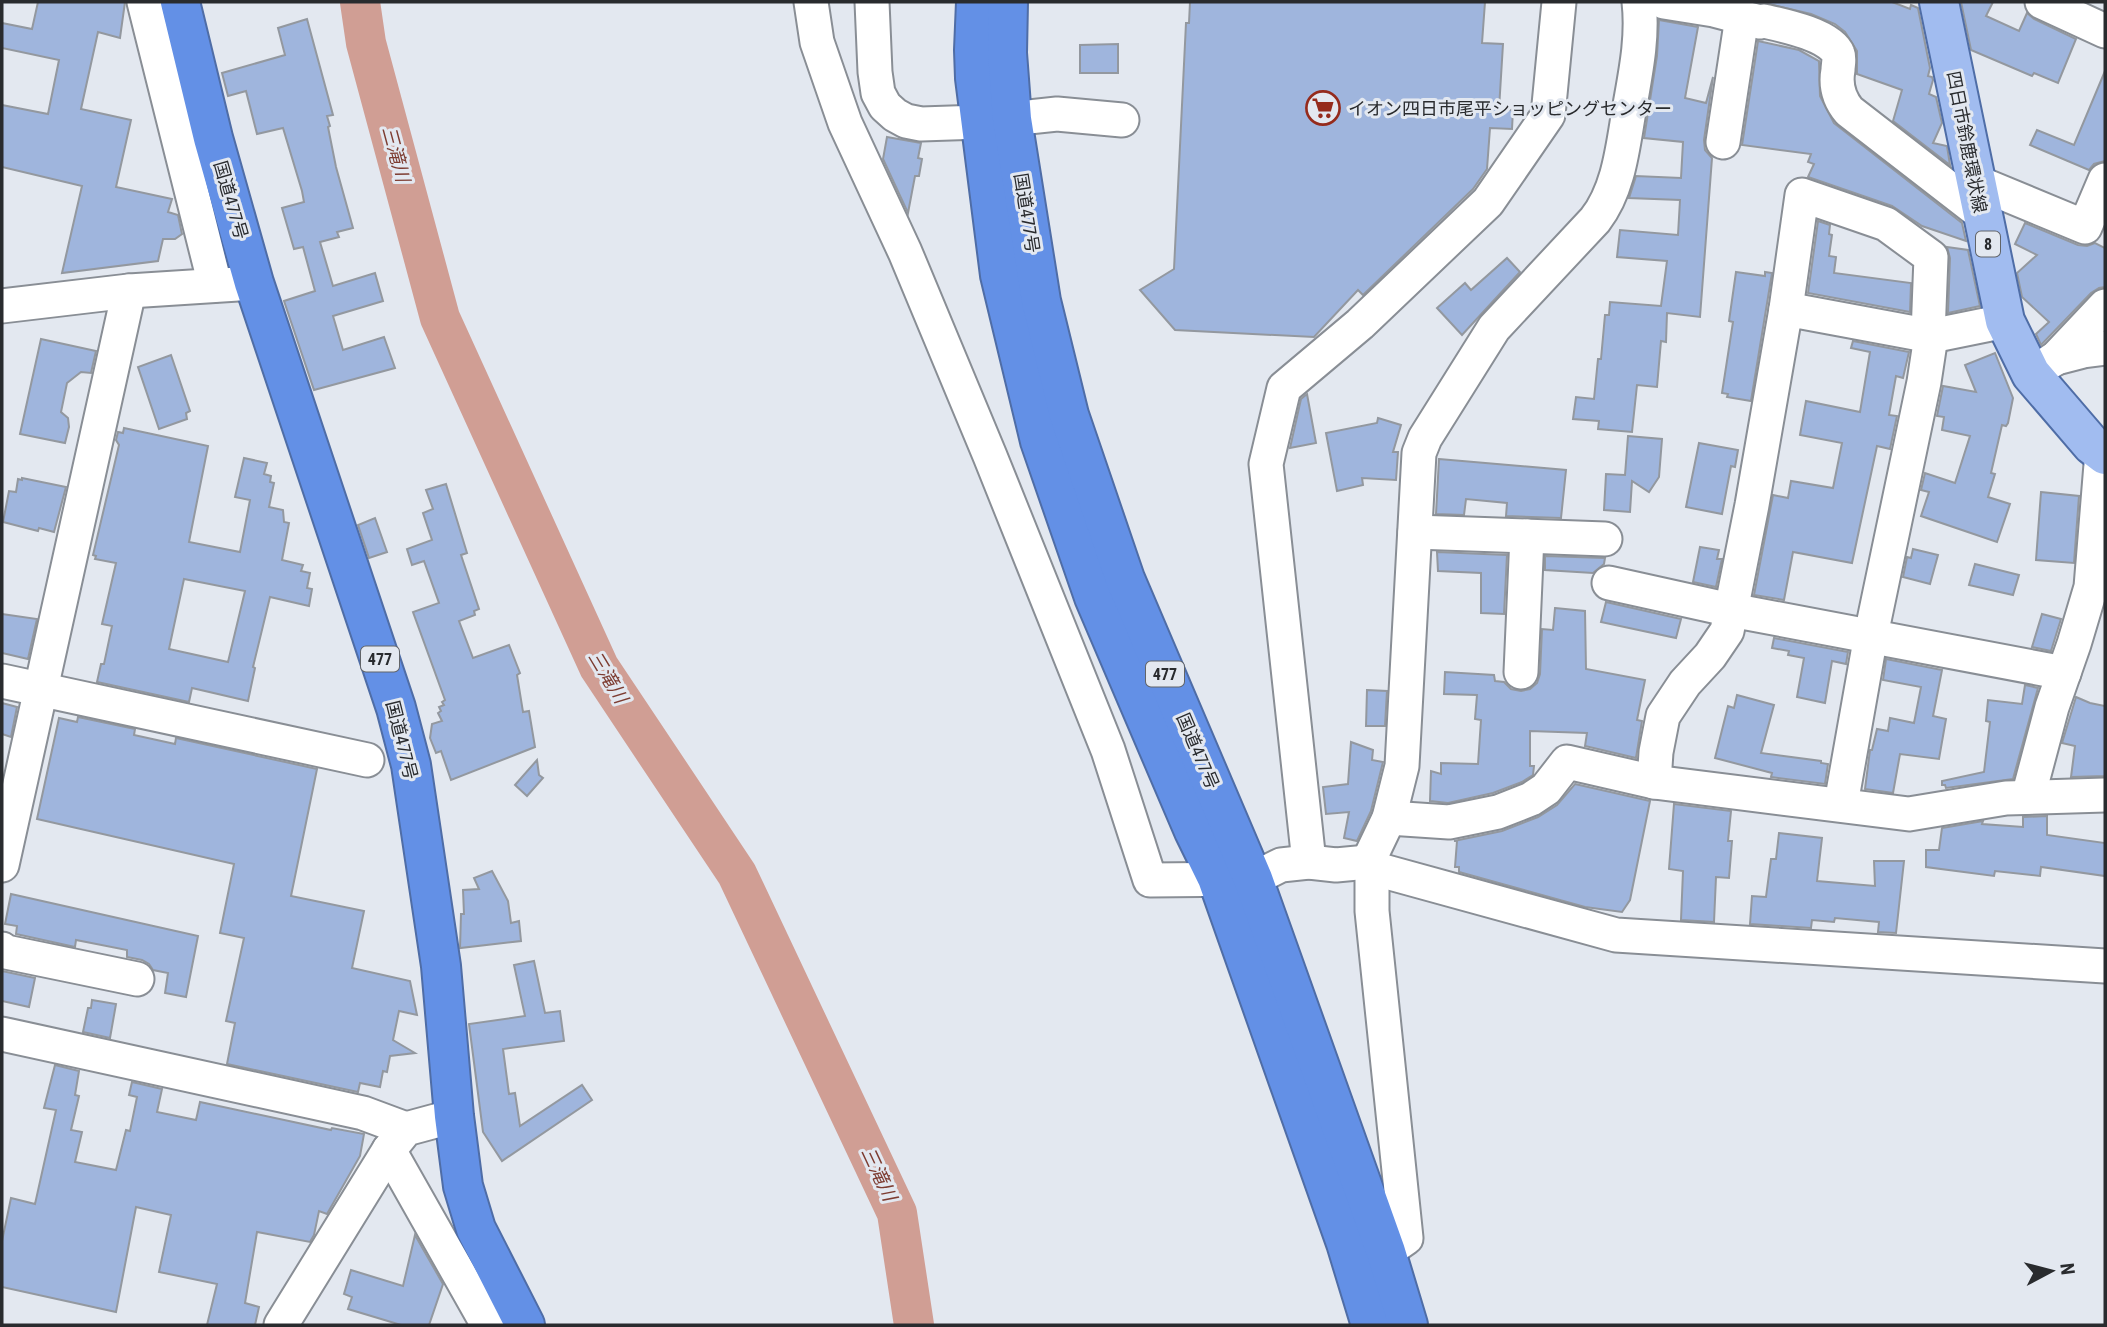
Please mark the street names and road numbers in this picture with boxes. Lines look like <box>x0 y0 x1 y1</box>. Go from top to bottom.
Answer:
street label: 四日市鈴鹿環状線 <box>1943 69 1991 215</box>
street label: 国道477号 <box>210 158 252 242</box>
street label: 国道477号 <box>1010 172 1044 254</box>
road number: 8 <box>1976 232 2000 256</box>
road number: 477 <box>361 646 399 672</box>
road number: 477 <box>1146 662 1184 687</box>
street label: 国道477号 <box>382 698 422 782</box>
street label: 国道477号 <box>1173 710 1223 792</box>

